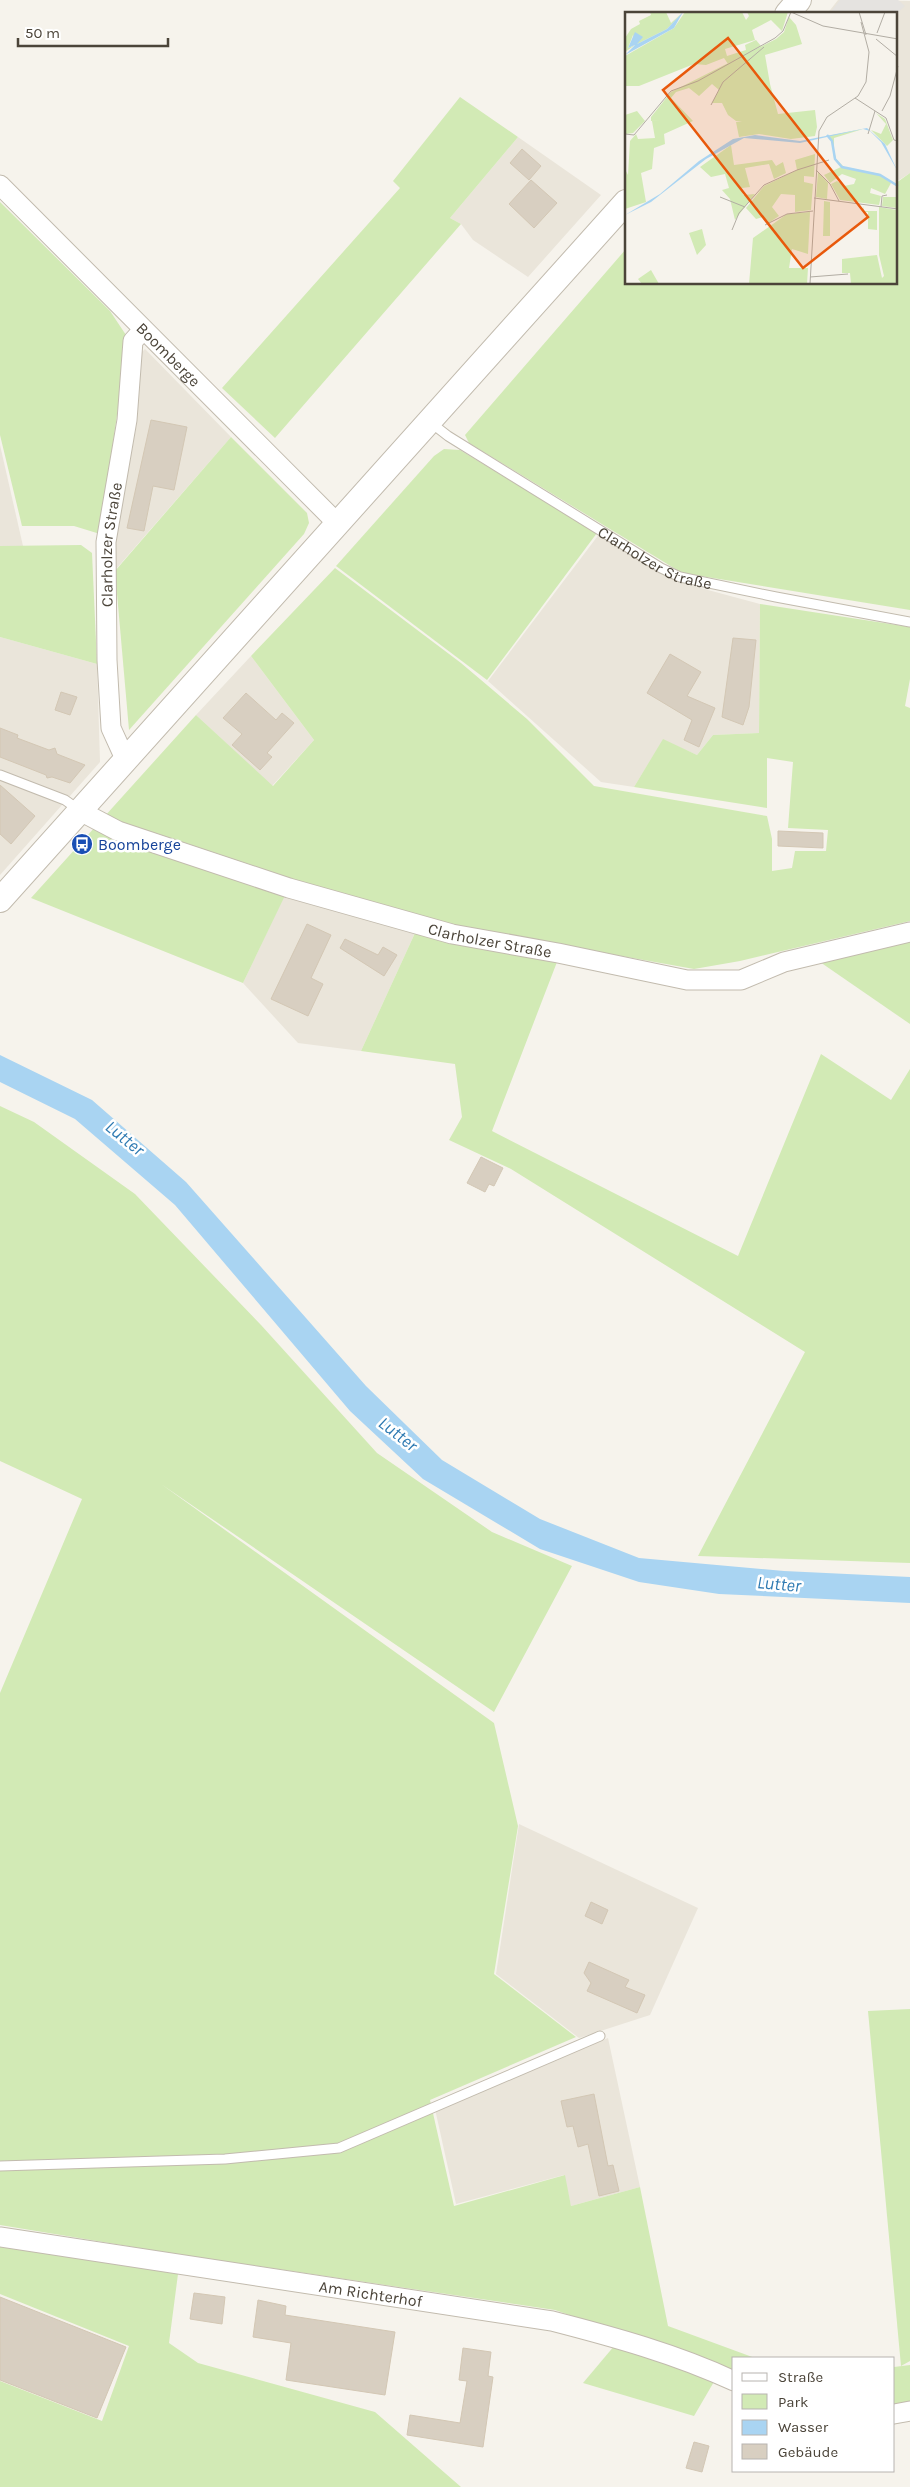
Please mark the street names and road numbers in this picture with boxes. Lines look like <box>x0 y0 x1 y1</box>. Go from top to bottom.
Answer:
street label: Boomberge <box>133 318 205 390</box>
street label: Clarholzer Straße <box>96 481 126 607</box>
street label: Clarholzer Straße <box>595 522 714 593</box>
street label: Clarholzer Straße <box>426 918 553 961</box>
street label: Am Richterhof <box>318 2276 424 2311</box>

